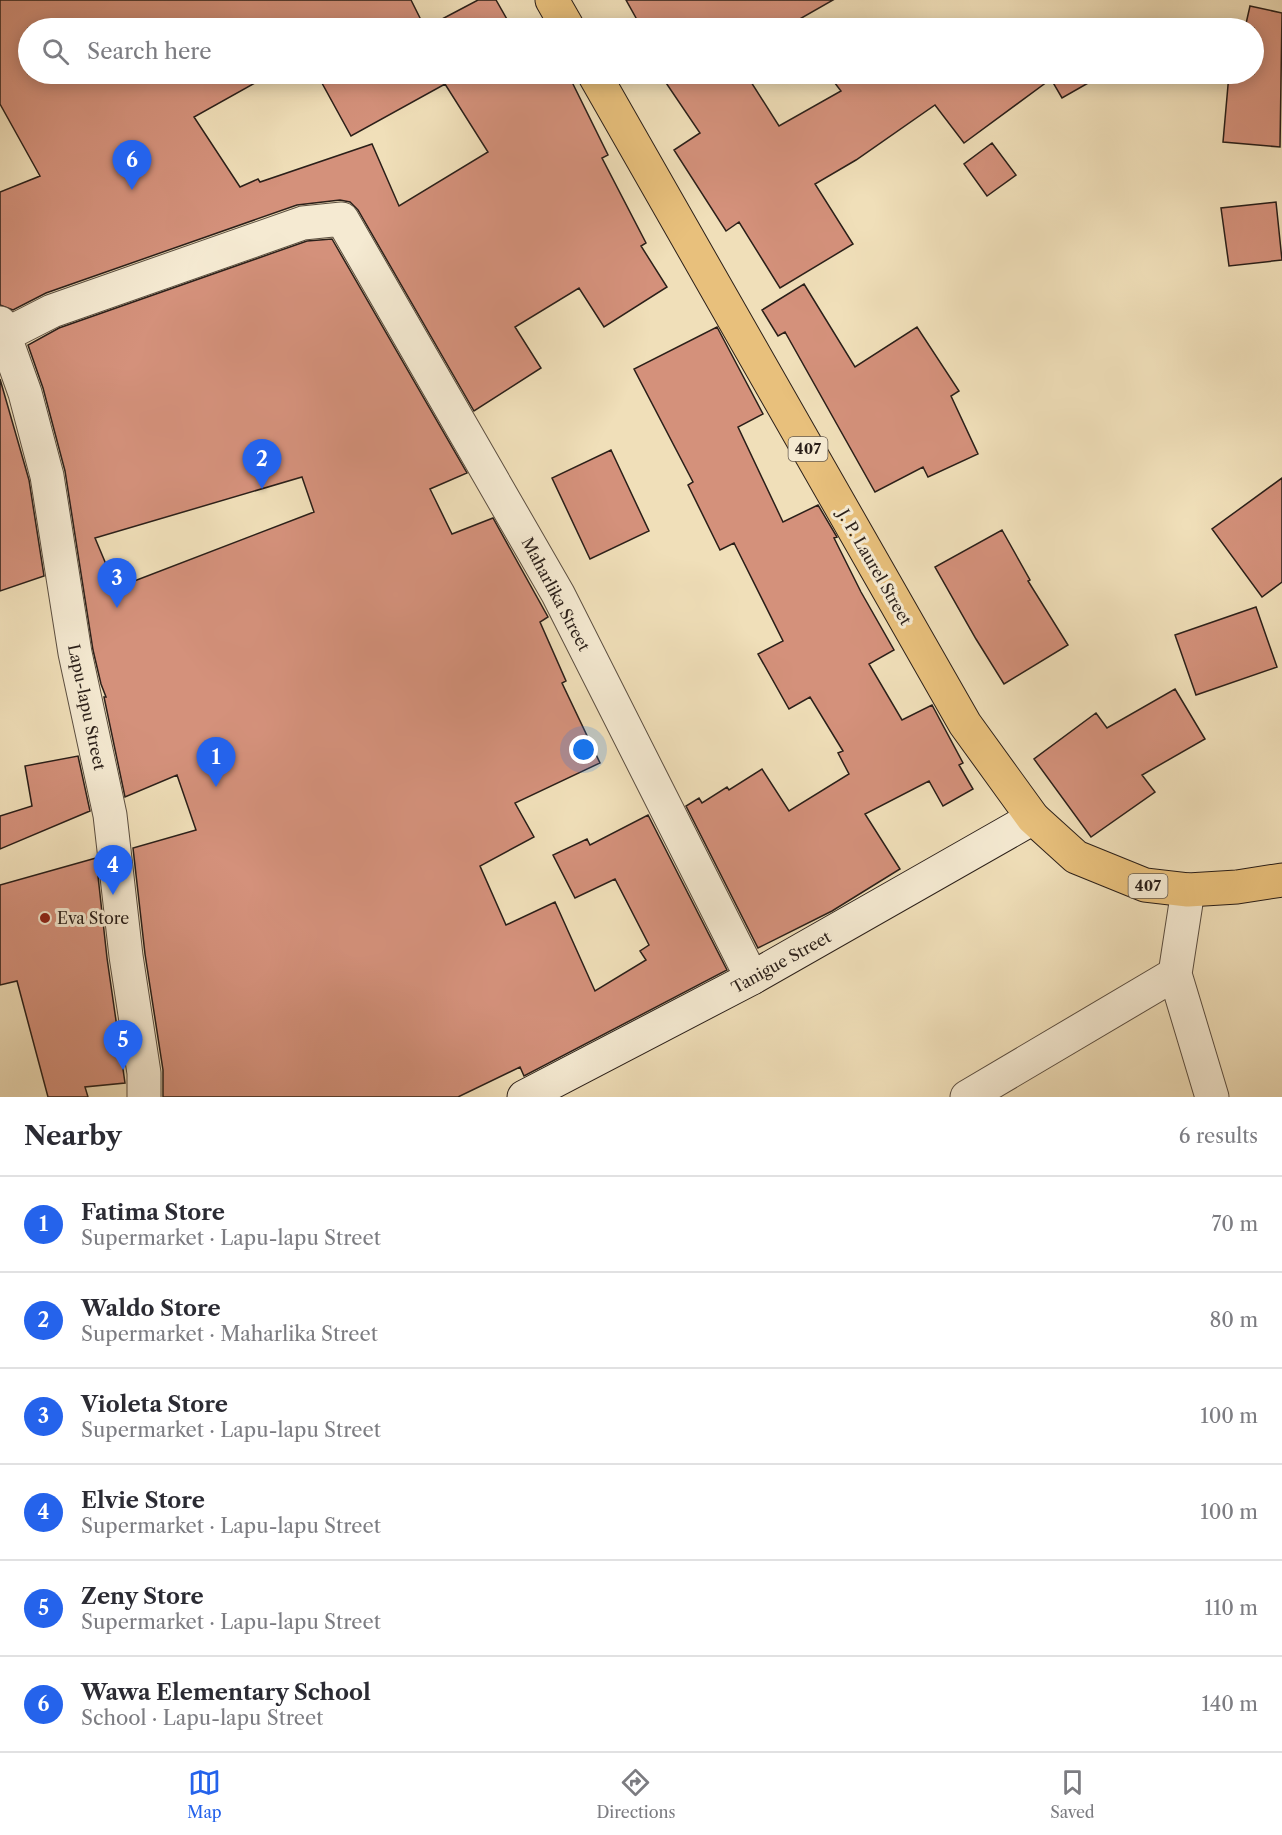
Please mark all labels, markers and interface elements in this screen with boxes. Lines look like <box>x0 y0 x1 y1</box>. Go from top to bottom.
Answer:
search box <box>18 18 1264 84</box>
icon: search <box>39 35 72 68</box>
text: Search here <box>87 38 212 65</box>
pin: 6 <box>112 140 152 190</box>
road number: 407 <box>788 437 828 461</box>
pin: 2 <box>242 440 282 489</box>
street label: J. P. Laurel Street <box>832 503 916 629</box>
street label: Maharlika Street <box>518 534 595 655</box>
pin: 3 <box>98 558 136 608</box>
street label: Lapu-lapu Street <box>64 642 110 772</box>
your location <box>569 735 598 764</box>
pin: 1 <box>196 738 236 787</box>
pin: 4 <box>94 846 132 895</box>
road number: 407 <box>1128 874 1168 898</box>
place label: Eva Store <box>57 908 129 928</box>
marker: Eva Store <box>38 911 52 925</box>
street label: Tanigue Street <box>728 926 835 998</box>
pin: 5 <box>104 1020 142 1070</box>
text: Nearby <box>24 1120 122 1152</box>
text: 6 results <box>1179 1124 1258 1148</box>
text: Fatima Store <box>81 1199 225 1226</box>
text: 1 <box>39 1212 48 1236</box>
text: 70 m <box>1212 1212 1258 1236</box>
text: Supermarket · Lapu-lapu Street <box>81 1226 381 1250</box>
text: Waldo Store <box>81 1295 221 1322</box>
text: 2 <box>38 1308 49 1332</box>
text: 80 m <box>1210 1308 1258 1332</box>
text: Supermarket · Maharlika Street <box>81 1322 378 1346</box>
text: Violeta Store <box>81 1391 228 1418</box>
text: 3 <box>38 1404 49 1428</box>
text: 100 m <box>1200 1404 1258 1428</box>
text: Supermarket · Lapu-lapu Street <box>81 1418 381 1442</box>
text: Elvie Store <box>81 1487 205 1514</box>
text: 4 <box>38 1500 49 1524</box>
text: 100 m <box>1200 1500 1258 1524</box>
text: Supermarket · Lapu-lapu Street <box>81 1514 381 1538</box>
text: Zeny Store <box>81 1583 204 1610</box>
text: 5 <box>38 1596 49 1620</box>
text: 110 m <box>1205 1596 1258 1620</box>
text: Supermarket · Lapu-lapu Street <box>81 1610 381 1634</box>
text: Wawa Elementary School <box>81 1679 371 1706</box>
text: 6 <box>38 1692 49 1716</box>
text: 140 m <box>1201 1692 1258 1716</box>
text: School · Lapu-lapu Street <box>81 1706 323 1730</box>
tab: Map <box>187 1766 222 1822</box>
tab: Directions <box>596 1766 675 1822</box>
tab: Saved <box>1050 1766 1095 1822</box>

